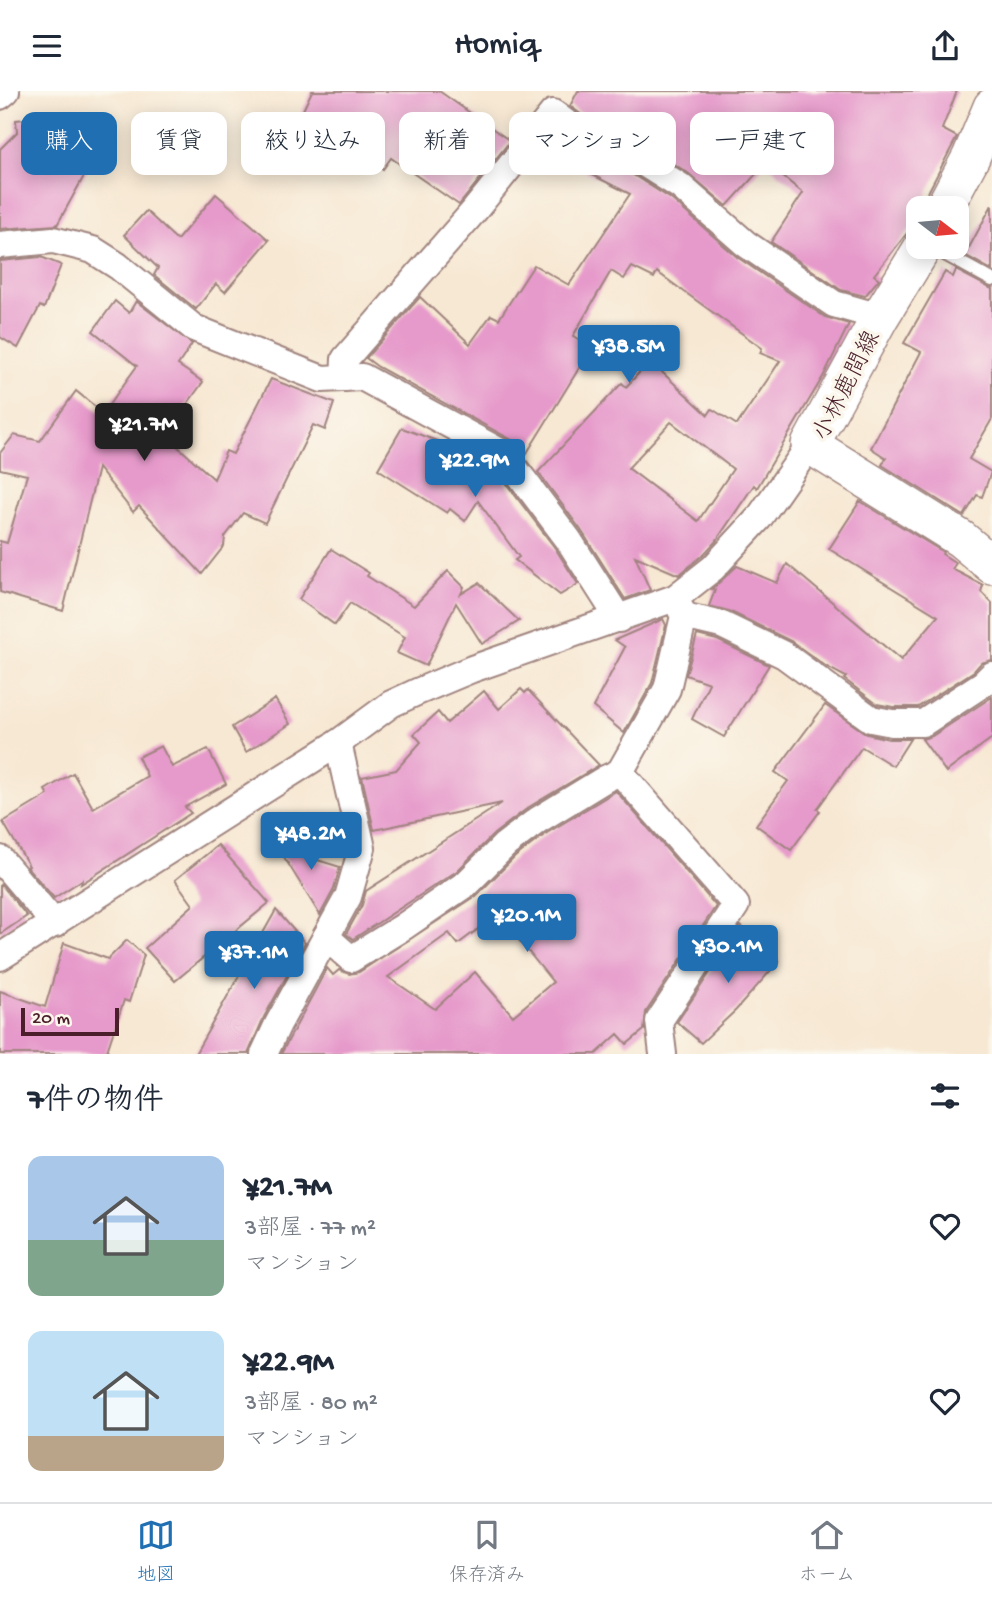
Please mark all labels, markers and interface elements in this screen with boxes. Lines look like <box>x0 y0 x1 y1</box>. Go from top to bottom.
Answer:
icon: menu <box>28 27 66 65</box>
text: Homiq <box>454 27 538 65</box>
icon: share <box>926 27 964 65</box>
chip: 購入 <box>21 112 117 175</box>
chip: 賃貸 <box>131 112 227 175</box>
chip: 絞り込み <box>241 112 385 175</box>
chip: 新着 <box>399 112 495 175</box>
chip: マンション <box>509 112 676 175</box>
chip: 一戸建て <box>690 112 834 175</box>
north arrow <box>906 196 970 259</box>
map controls <box>906 196 969 259</box>
pin: ¥38.5M <box>572 325 686 385</box>
street label: 小林鹿間線 <box>807 326 888 447</box>
text: ¥38.5M <box>594 334 664 361</box>
pin: ¥21.7M <box>87 403 201 463</box>
text: ¥21.7M <box>111 412 177 439</box>
pin: ¥22.9M <box>418 439 532 499</box>
text: ¥22.9M <box>441 448 509 475</box>
pin: ¥48.2M <box>254 813 368 872</box>
text: ¥48.2M <box>277 821 345 848</box>
pin: ¥20.1M <box>470 895 584 954</box>
text: ¥20.1M <box>493 903 561 930</box>
pin: ¥30.1M <box>671 925 785 985</box>
pin: ¥37.1M <box>197 932 311 991</box>
text: ¥30.1M <box>694 934 762 961</box>
text: ¥37.1M <box>220 940 288 967</box>
scale bar <box>21 1005 119 1037</box>
text: 20 m <box>32 1008 70 1031</box>
icon: filters <box>926 1077 964 1115</box>
text: 7件の物件 <box>28 1085 164 1120</box>
text: ¥21.7M <box>245 1172 332 1207</box>
icon: home <box>84 1184 168 1268</box>
icon: heart <box>926 1207 964 1245</box>
text: 3部屋 · 77 m² <box>245 1216 376 1243</box>
text: マンション <box>245 1252 359 1279</box>
text: ¥22.9M <box>245 1347 334 1382</box>
icon: home <box>84 1359 168 1443</box>
icon: heart <box>926 1382 964 1420</box>
text: 3部屋 · 80 m² <box>245 1391 378 1418</box>
text: マンション <box>245 1427 359 1454</box>
tab: 地図 <box>137 1516 175 1588</box>
tab: 保存済み <box>449 1516 525 1588</box>
tab: ホーム <box>799 1516 855 1588</box>

